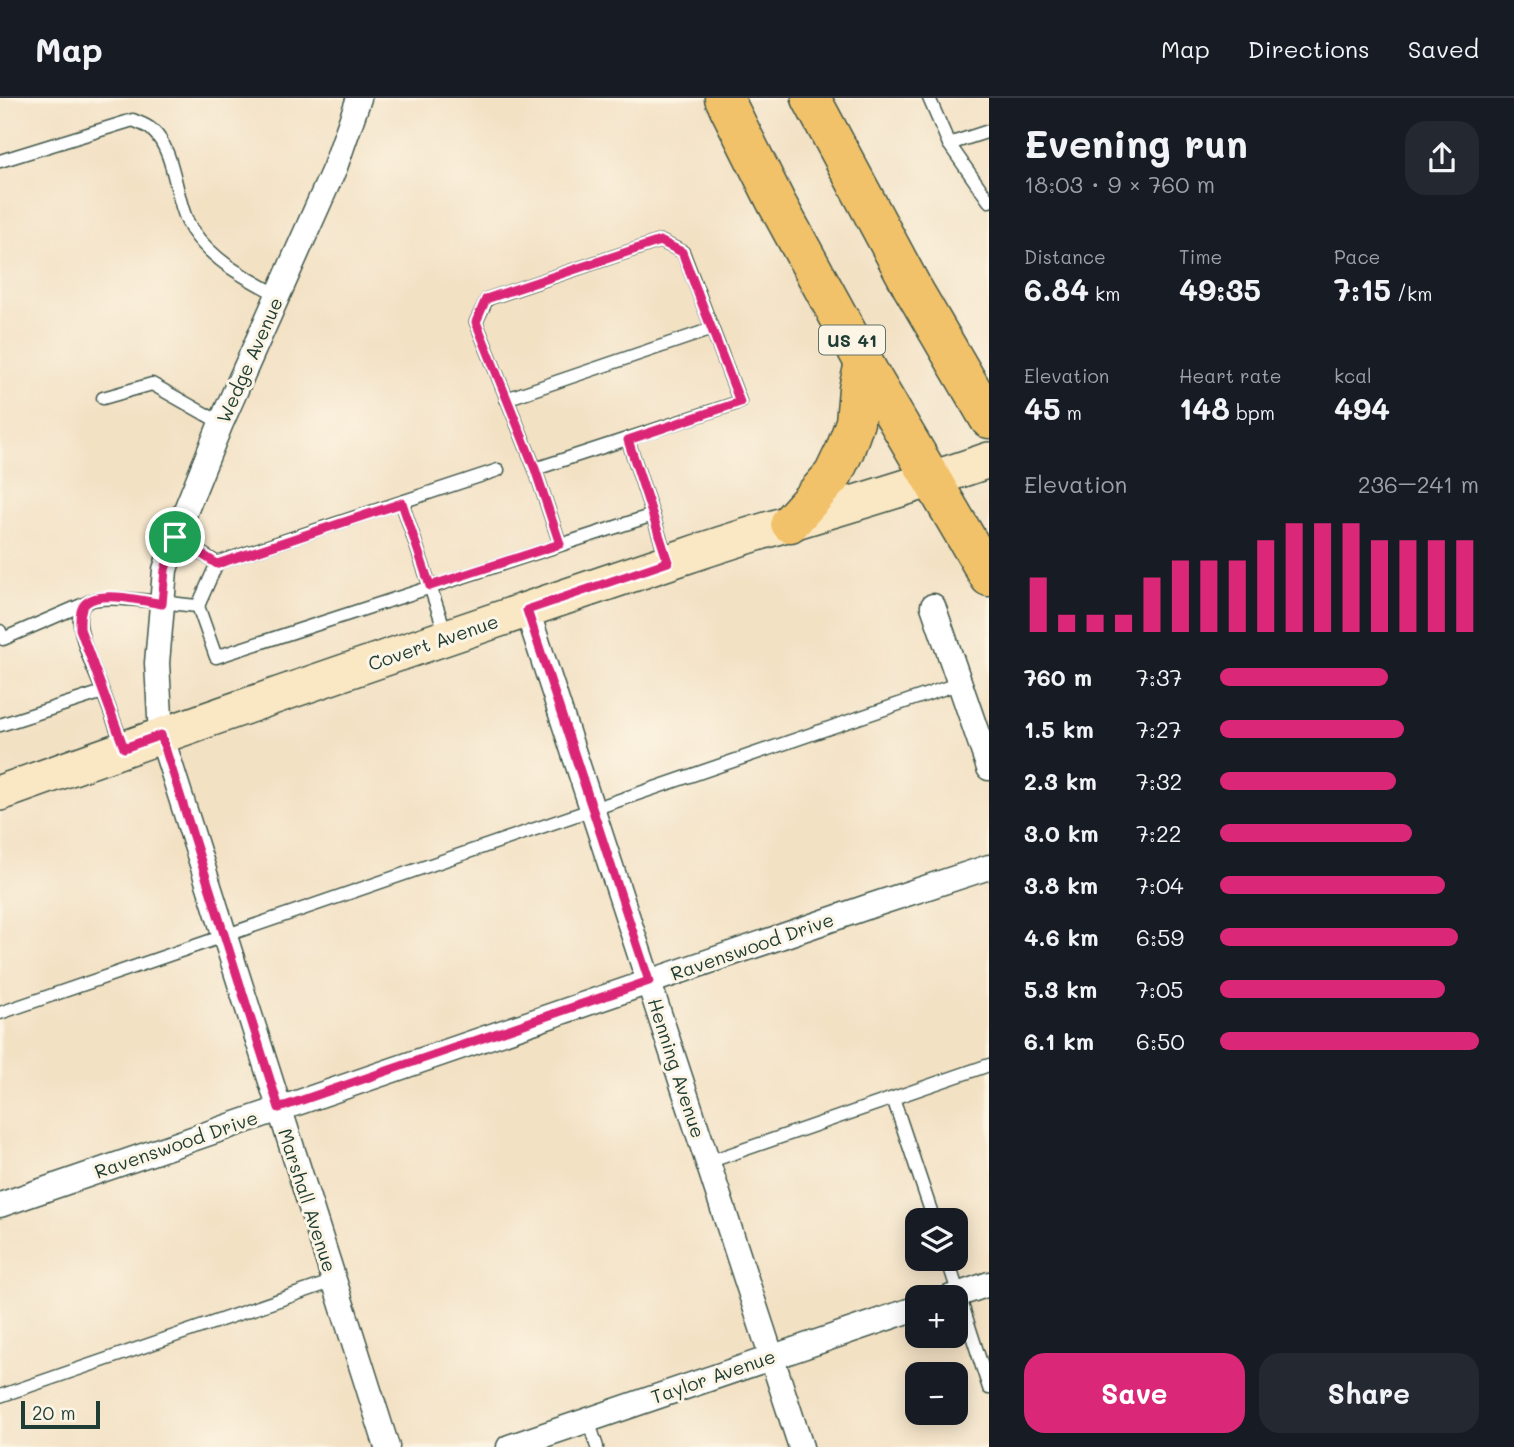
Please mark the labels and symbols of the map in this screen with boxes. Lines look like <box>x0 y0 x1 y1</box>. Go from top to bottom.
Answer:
street label: Wedge Avenue <box>210 293 288 427</box>
road number: US 41 <box>819 326 885 354</box>
pin <box>145 507 205 567</box>
street label: Covert Avenue <box>364 608 502 676</box>
street label: Ravenswood Drive <box>667 906 837 986</box>
street label: Henning Avenue <box>643 995 711 1141</box>
street label: Ravenswood Drive <box>91 1104 261 1184</box>
street label: Marshall Avenue <box>273 1125 343 1275</box>
street label: Taylor Avenue <box>648 1343 778 1409</box>
scale bar <box>21 1398 100 1430</box>

